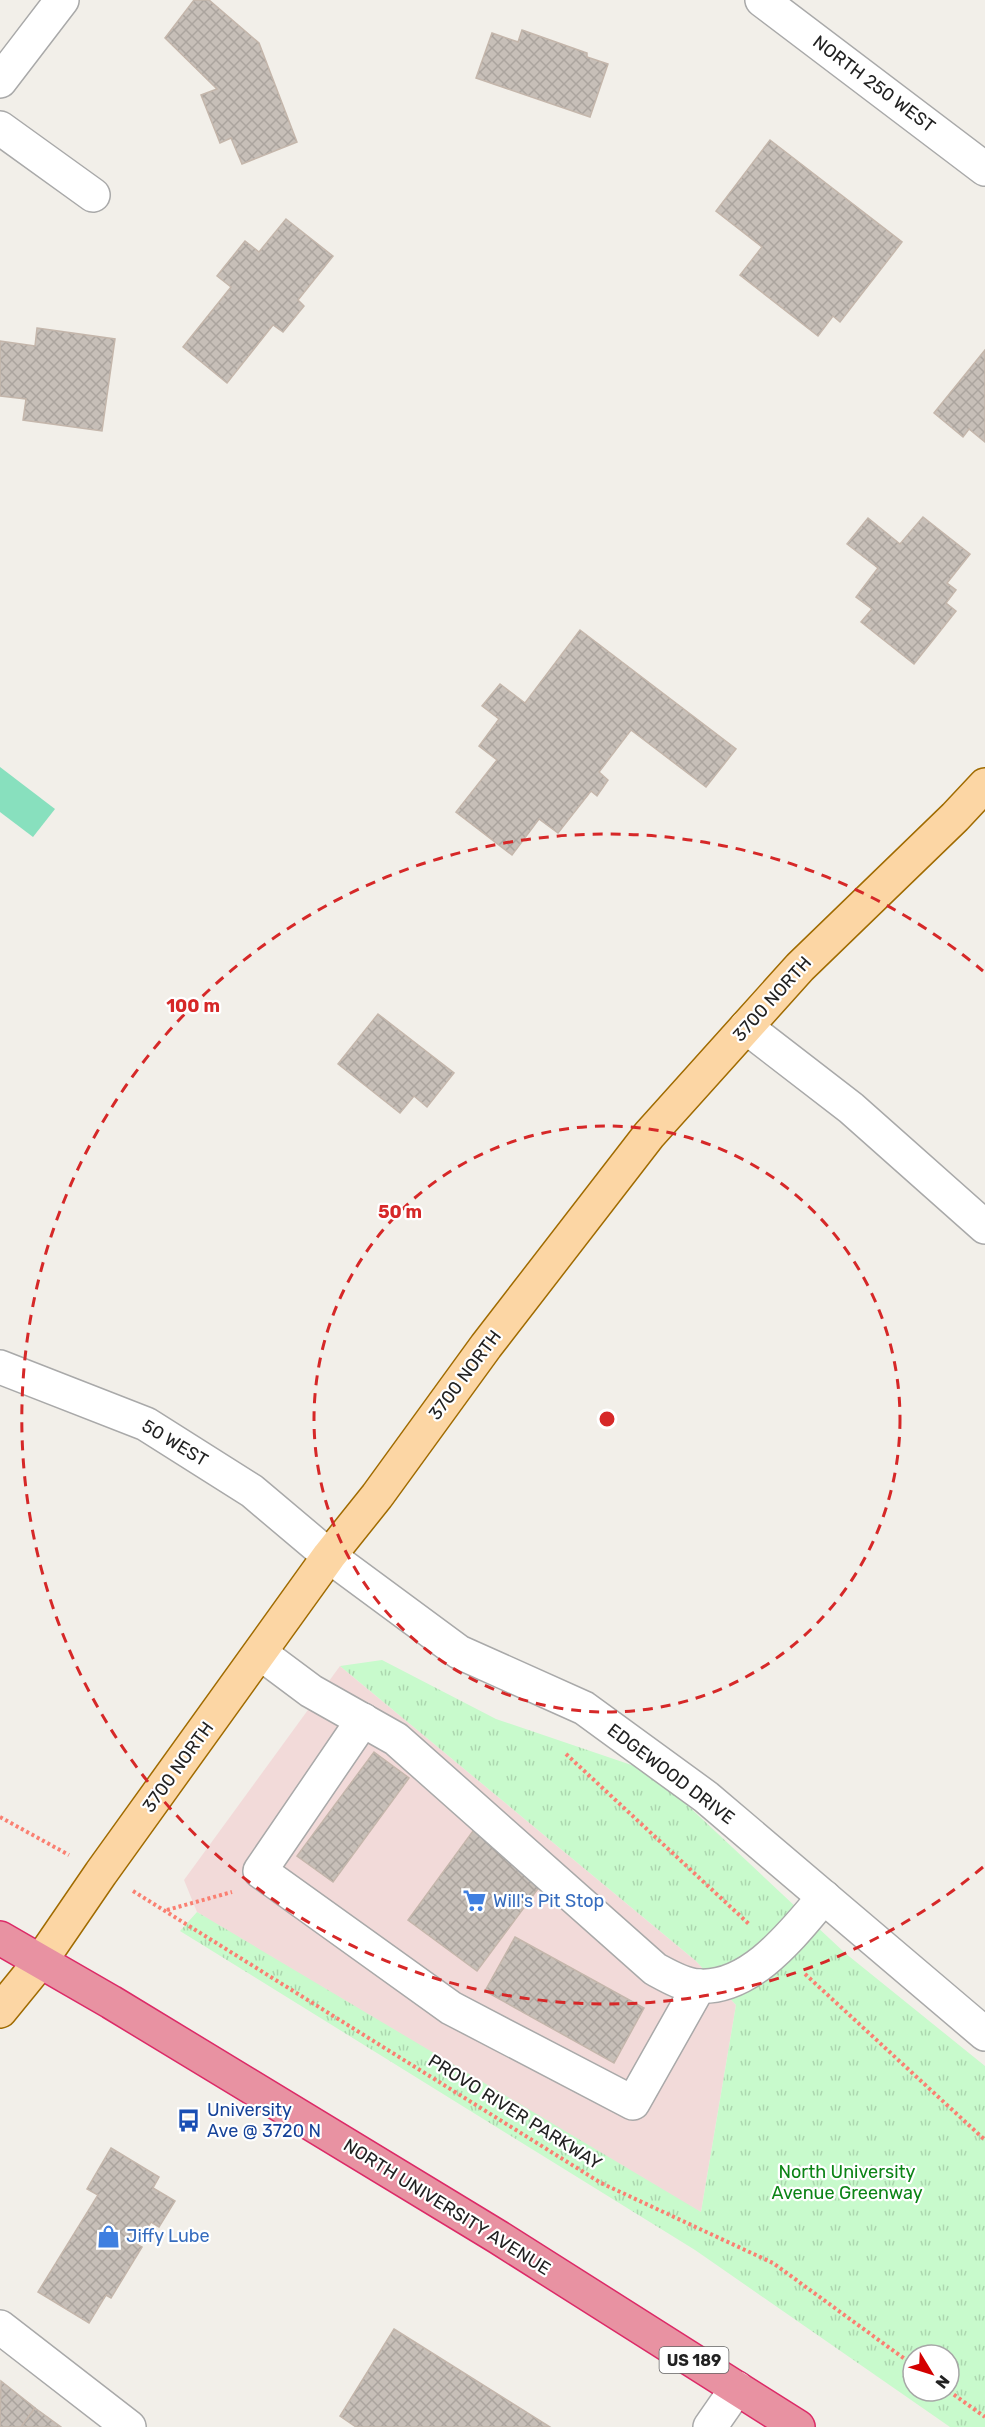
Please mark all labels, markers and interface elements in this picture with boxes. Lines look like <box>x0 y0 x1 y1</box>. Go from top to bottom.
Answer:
street label: NORTH 250 WEST <box>808 31 940 137</box>
street label: 3700 NORTH <box>728 952 816 1046</box>
text: 100 m <box>166 995 220 1017</box>
text: 50 m <box>378 1201 422 1223</box>
street label: 3700 NORTH <box>424 1326 506 1424</box>
centre of rings <box>597 1409 617 1429</box>
street label: 50 WEST <box>138 1415 212 1471</box>
street label: 3700 NORTH <box>138 1717 218 1817</box>
street label: EDGEWOOD DRIVE <box>603 1719 739 1829</box>
supermarket icon: Will's Pit Stop <box>462 1888 488 1914</box>
place label: Will's Pit Stop <box>493 1890 604 1912</box>
street label: PROVO RIVER PARKWAY <box>424 2050 606 2175</box>
place label: University Ave @ 3720 N <box>207 2099 321 2142</box>
bus stop icon: University Ave @ 3720 N <box>176 2107 202 2133</box>
street label: NORTH UNIVERSITY AVENUE <box>339 2134 555 2280</box>
park label: North University Avenue Greenway <box>771 2161 923 2204</box>
shop icon: Jiffy Lube <box>95 2223 121 2249</box>
place label: Jiffy Lube <box>126 2225 210 2247</box>
north arrow <box>901 2343 961 2403</box>
road number: US 189 <box>660 2347 728 2373</box>
text: N <box>931 2372 953 2392</box>

